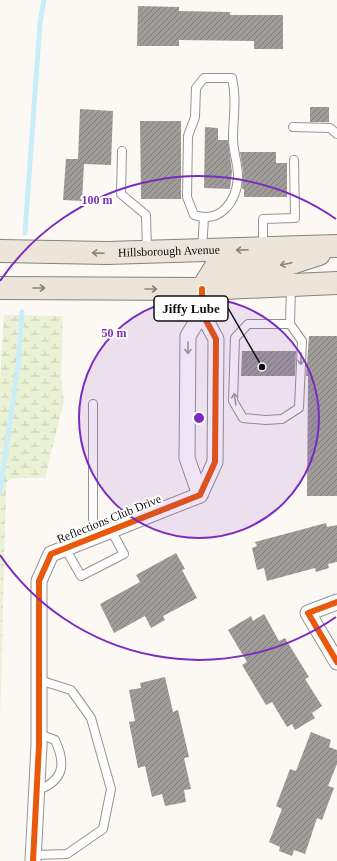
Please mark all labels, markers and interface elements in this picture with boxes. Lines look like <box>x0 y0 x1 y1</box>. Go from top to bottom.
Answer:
text: 100 m <box>82 193 113 207</box>
street label: Hillsborough Avenue <box>118 243 220 260</box>
one-way arrow <box>236 246 249 253</box>
one-way arrow <box>92 249 105 257</box>
one-way arrow <box>280 260 293 268</box>
one-way arrow <box>32 284 45 292</box>
one-way arrow <box>144 285 157 293</box>
callout: Jiffy Lube <box>154 296 228 321</box>
text: Jiffy Lube <box>162 301 220 316</box>
text: 50 m <box>102 326 127 340</box>
one-way arrow <box>184 341 192 354</box>
one-way arrow <box>298 352 305 365</box>
one-way arrow <box>230 393 238 406</box>
centre of rings <box>192 411 206 425</box>
street label: Reflections Club Drive <box>55 492 163 546</box>

